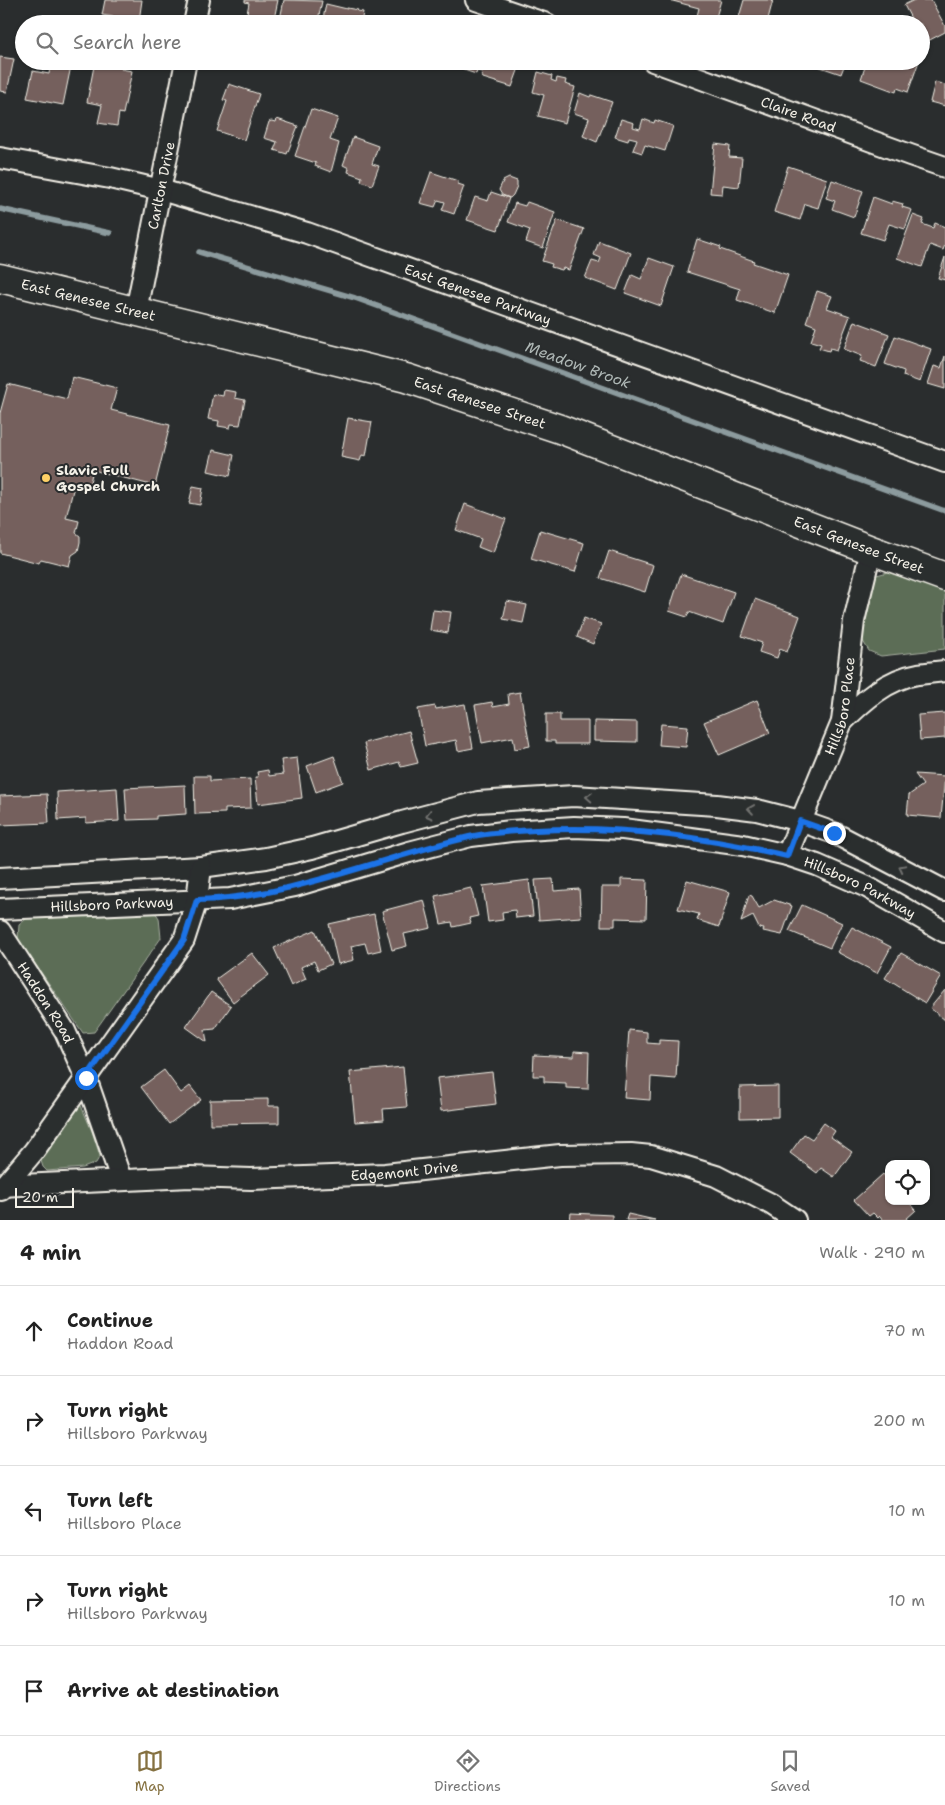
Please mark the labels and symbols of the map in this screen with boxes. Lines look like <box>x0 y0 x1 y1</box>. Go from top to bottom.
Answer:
street label: Claire Road <box>758 92 839 136</box>
street label: Carlton Drive <box>144 140 179 231</box>
street label: East Genesee Parkway <box>402 260 554 329</box>
street label: East Genesee Street <box>19 275 157 325</box>
water label: Meadow Brook <box>523 337 634 393</box>
street label: East Genesee Street <box>412 372 548 433</box>
place label: Slavic Full Gospel Church <box>56 461 160 495</box>
marker: Slavic Full Gospel Church <box>40 472 52 484</box>
street label: East Genesee Street <box>791 512 927 578</box>
street label: Hillsboro Place <box>820 656 859 758</box>
one-way arrow <box>585 792 593 803</box>
one-way arrow <box>747 804 755 815</box>
one-way arrow <box>424 809 433 820</box>
route end <box>823 822 846 845</box>
street label: Hillsboro Parkway <box>801 852 919 922</box>
one-way arrow <box>898 864 907 874</box>
street label: Hillsboro Parkway <box>50 892 174 916</box>
street label: Haddon Road <box>13 958 78 1046</box>
route start <box>75 1067 98 1090</box>
street label: Edgemont Drive <box>351 1157 459 1184</box>
scale bar <box>15 1185 74 1208</box>

